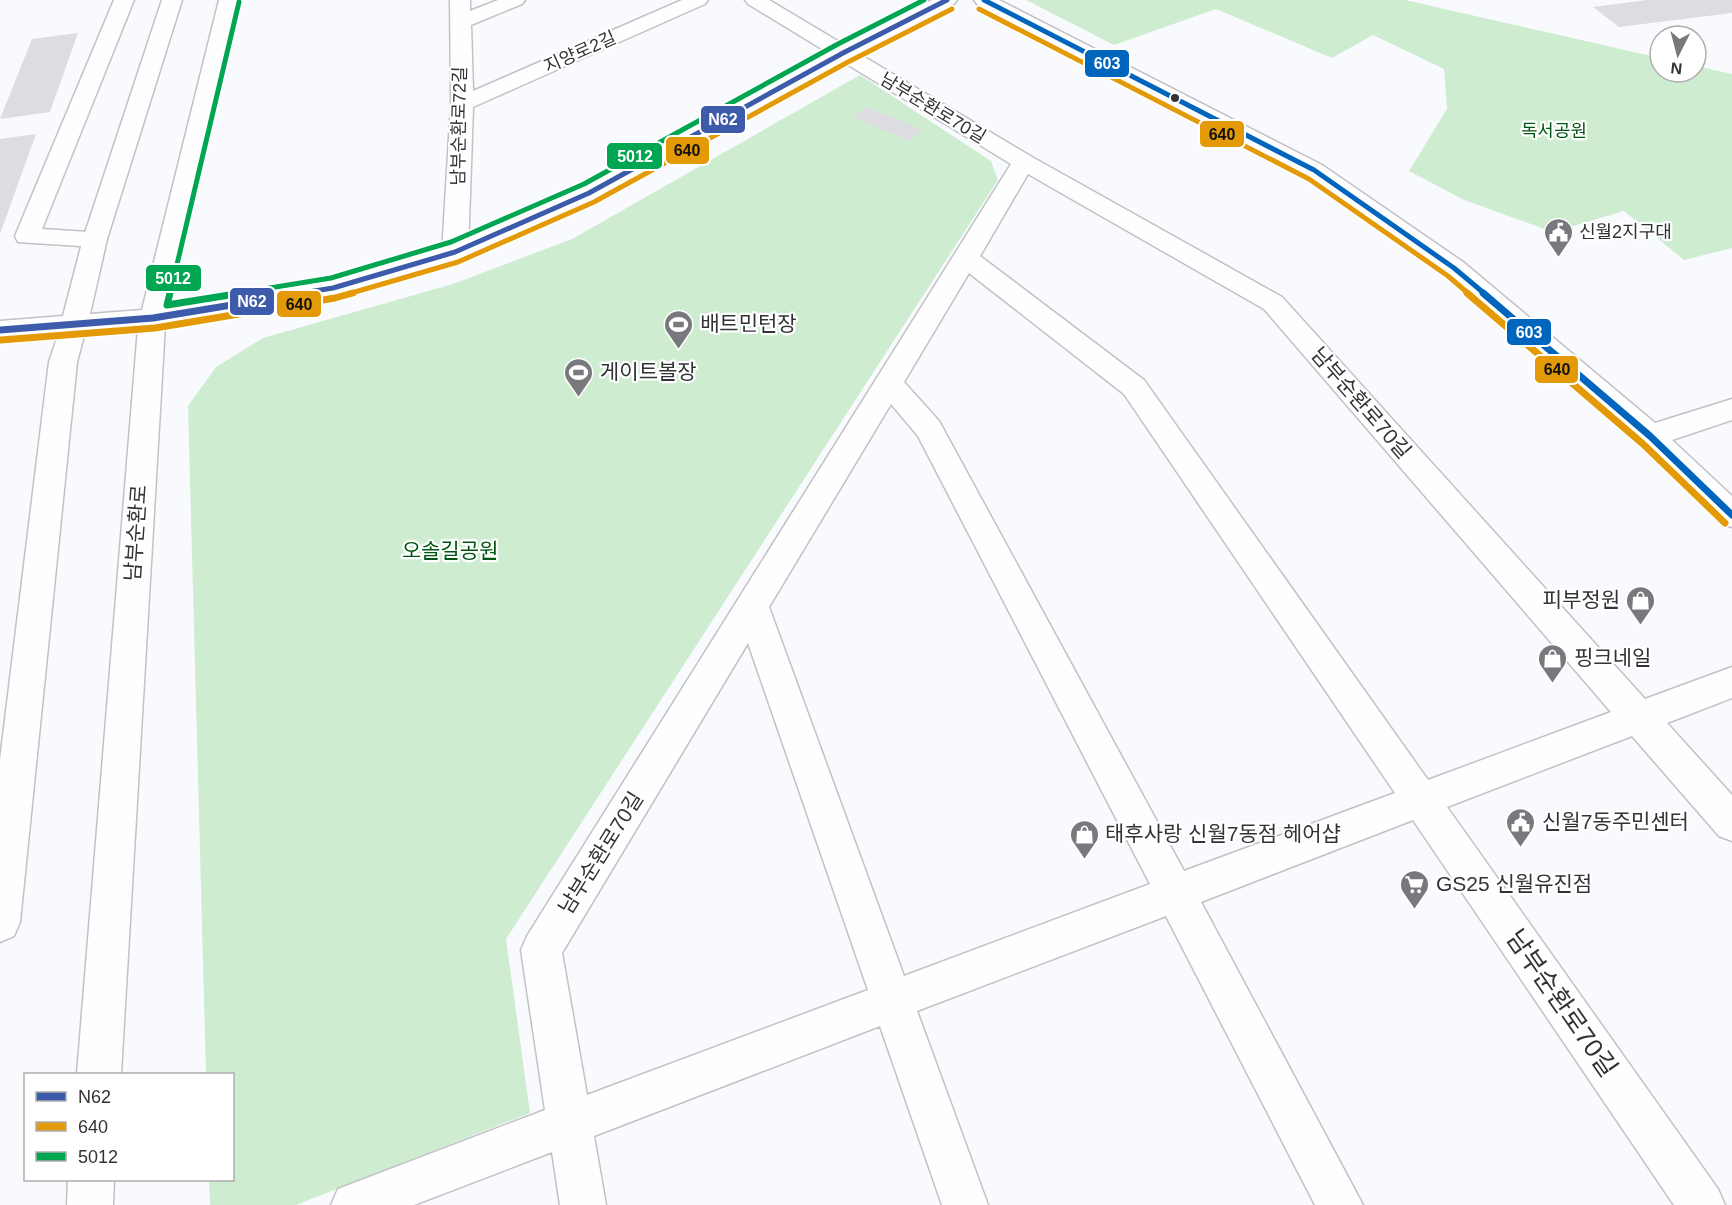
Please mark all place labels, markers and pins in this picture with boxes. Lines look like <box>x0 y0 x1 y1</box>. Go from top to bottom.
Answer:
unlabelled marker <box>1169 92 1181 104</box>
public building icon: 신월2지구대 <box>1542 216 1574 258</box>
place label: 신월2지구대 <box>1579 222 1672 242</box>
sports icon: 배트민턴장 <box>663 308 695 350</box>
place label: 배트민턴장 <box>700 312 797 335</box>
sports icon: 게이트볼장 <box>563 356 595 398</box>
place label: 게이트볼장 <box>600 360 697 383</box>
shop icon: 피부정원 <box>1625 584 1657 626</box>
place label: 피부정원 <box>1543 588 1620 611</box>
shop icon: 핑크네일 <box>1537 642 1569 684</box>
place label: 핑크네일 <box>1574 646 1651 669</box>
public building icon: 신월7동주민센터 <box>1505 806 1537 848</box>
place label: 신월7동주민센터 <box>1542 810 1689 833</box>
shop icon: 태후사랑 신월7동점 헤어샵 <box>1068 818 1100 860</box>
place label: 태후사랑 신월7동점 헤어샵 <box>1105 822 1341 845</box>
supermarket icon: GS25 신월유진점 <box>1399 868 1431 910</box>
place label: GS25 신월유진점 <box>1436 872 1592 895</box>

